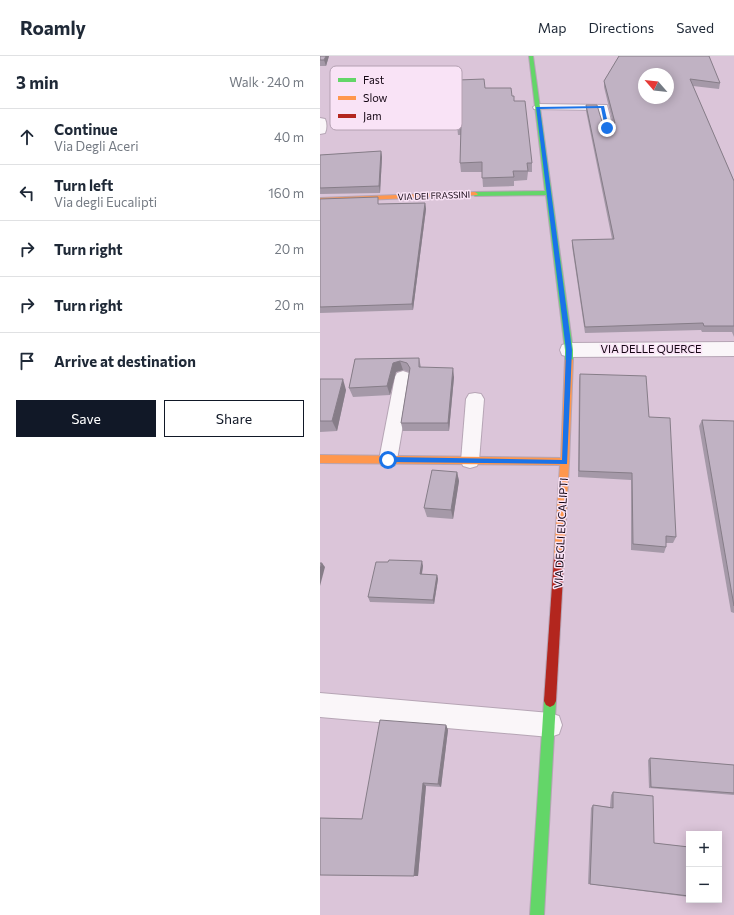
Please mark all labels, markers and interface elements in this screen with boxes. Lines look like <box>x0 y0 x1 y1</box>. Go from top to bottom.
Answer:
text: Roamly <box>20 16 86 39</box>
text: Map <box>538 19 567 36</box>
text: Directions <box>589 19 654 36</box>
text: Saved <box>676 19 714 36</box>
legend <box>330 66 462 130</box>
north arrow <box>638 68 674 104</box>
text: 3 min <box>16 72 59 93</box>
text: Fast <box>363 73 385 86</box>
text: Walk · 240 m <box>229 74 304 90</box>
text: Slow <box>363 91 388 104</box>
text: Jam <box>363 109 382 123</box>
route end <box>598 119 616 137</box>
text: Continue <box>54 120 118 138</box>
icon: ahead <box>16 126 38 148</box>
text: 40 m <box>274 129 304 145</box>
text: Via Degli Aceri <box>54 138 139 154</box>
text: Turn left <box>54 176 113 194</box>
icon: left <box>16 182 38 204</box>
text: 160 m <box>268 185 304 201</box>
street label: VIA DEI FRASSINI <box>398 189 470 202</box>
text: Via degli Eucalipti <box>54 194 157 210</box>
icon: right <box>16 238 38 260</box>
text: Turn right <box>54 240 123 258</box>
text: 20 m <box>275 241 304 257</box>
icon: right <box>16 294 38 316</box>
text: Turn right <box>54 296 123 314</box>
text: 20 m <box>275 297 304 313</box>
street label: VIA DELLE QUERCE <box>601 342 702 355</box>
icon: arrive <box>16 350 38 372</box>
text: Arrive at destination <box>54 352 196 370</box>
button: Save <box>16 400 156 437</box>
button: Share <box>164 400 304 437</box>
route start <box>379 451 397 469</box>
street label: VIA DEGLI EUCALIPTI <box>551 477 570 589</box>
map controls <box>686 831 722 903</box>
button: + <box>686 831 722 867</box>
button: − <box>686 867 722 903</box>

